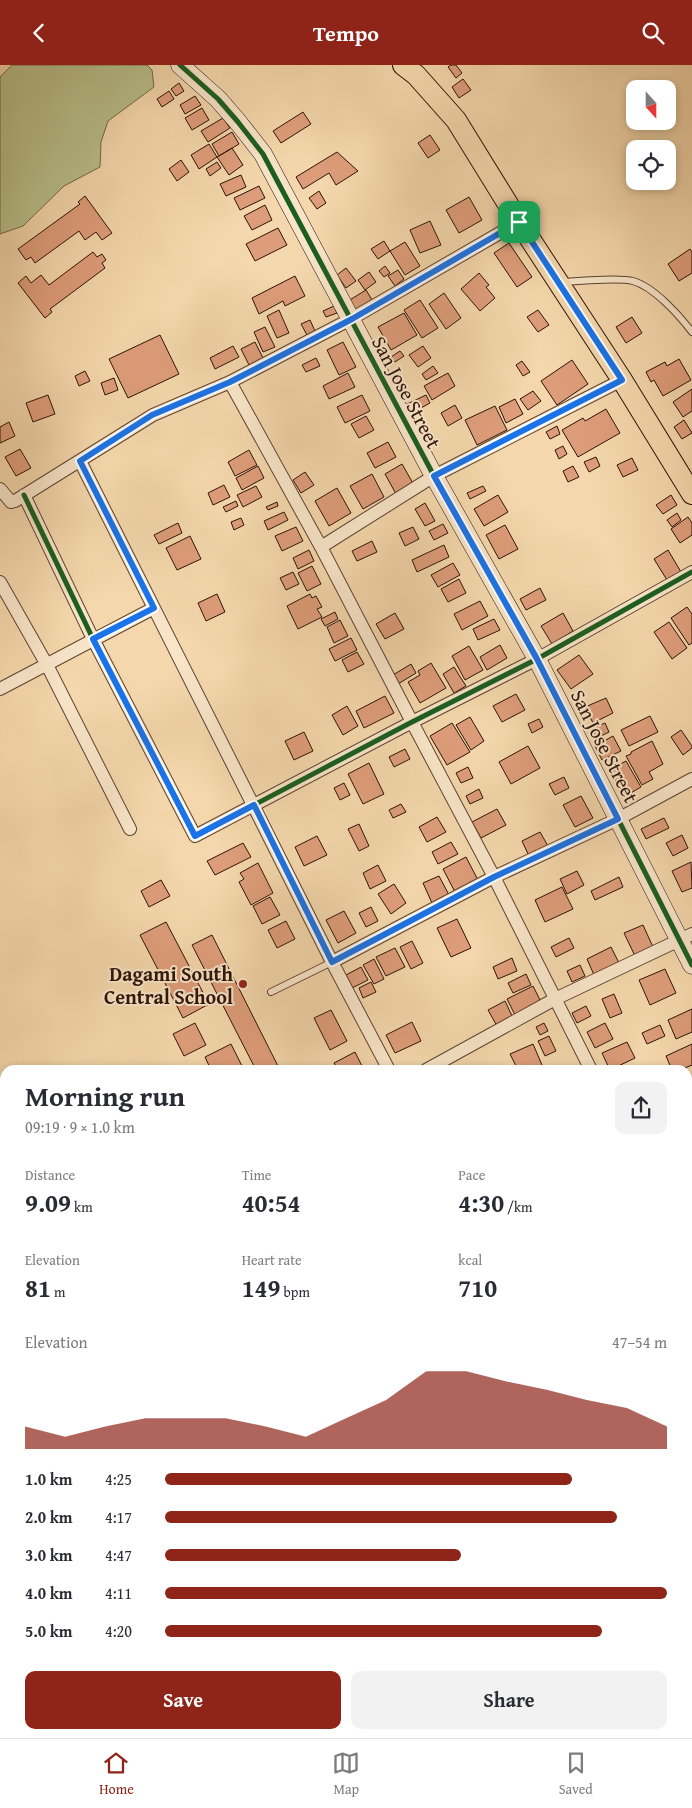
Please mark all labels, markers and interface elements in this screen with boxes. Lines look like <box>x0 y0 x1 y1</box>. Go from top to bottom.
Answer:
text: Tempo <box>313 17 379 49</box>
icon: back <box>25 19 53 47</box>
icon: search <box>639 19 667 47</box>
north arrow <box>626 80 676 130</box>
map controls <box>626 80 676 190</box>
button: locate <box>626 140 676 190</box>
pin <box>498 201 540 243</box>
icon: arrive <box>505 208 533 236</box>
street label: San Jose Street <box>365 331 449 453</box>
street label: San Jose Street <box>564 684 646 808</box>
place label: Dagami South Central School <box>104 959 233 1011</box>
marker: Dagami South Central School <box>237 978 249 990</box>
text: Morning run <box>25 1075 185 1116</box>
button: share <box>615 1082 667 1134</box>
text: 09:19 · 9 × 1.0 km <box>25 1115 135 1139</box>
text: Distance <box>25 1165 75 1185</box>
text: Time <box>242 1165 271 1185</box>
text: Pace <box>458 1165 485 1185</box>
text: 9.09 <box>25 1185 71 1221</box>
text: 40:54 <box>242 1185 301 1221</box>
text: 4:30 <box>458 1185 504 1221</box>
text: km <box>71 1197 93 1217</box>
text: /km <box>504 1197 533 1217</box>
text: Elevation <box>25 1250 80 1270</box>
text: Heart rate <box>242 1250 302 1270</box>
text: kcal <box>458 1250 482 1270</box>
text: 81 <box>25 1270 51 1306</box>
text: 149 <box>242 1270 281 1306</box>
text: 710 <box>458 1270 497 1306</box>
text: m <box>51 1282 65 1302</box>
text: bpm <box>281 1282 310 1302</box>
text: Elevation <box>25 1330 88 1354</box>
text: 47–54 m <box>612 1330 667 1354</box>
text: 1.0 km <box>25 1467 72 1491</box>
text: 4:25 <box>105 1467 132 1491</box>
text: 2.0 km <box>25 1505 72 1529</box>
text: 4:17 <box>105 1505 132 1529</box>
text: 3.0 km <box>25 1543 72 1567</box>
text: 4:47 <box>105 1543 132 1567</box>
text: 4.0 km <box>25 1581 72 1605</box>
text: 4:11 <box>105 1581 132 1605</box>
text: 5.0 km <box>25 1619 72 1643</box>
text: 4:20 <box>105 1619 132 1643</box>
button: Save <box>25 1671 341 1729</box>
button: Share <box>351 1671 667 1729</box>
tab: Home <box>99 1749 134 1799</box>
tab: Map <box>332 1749 360 1799</box>
tab: Saved <box>559 1749 593 1799</box>

